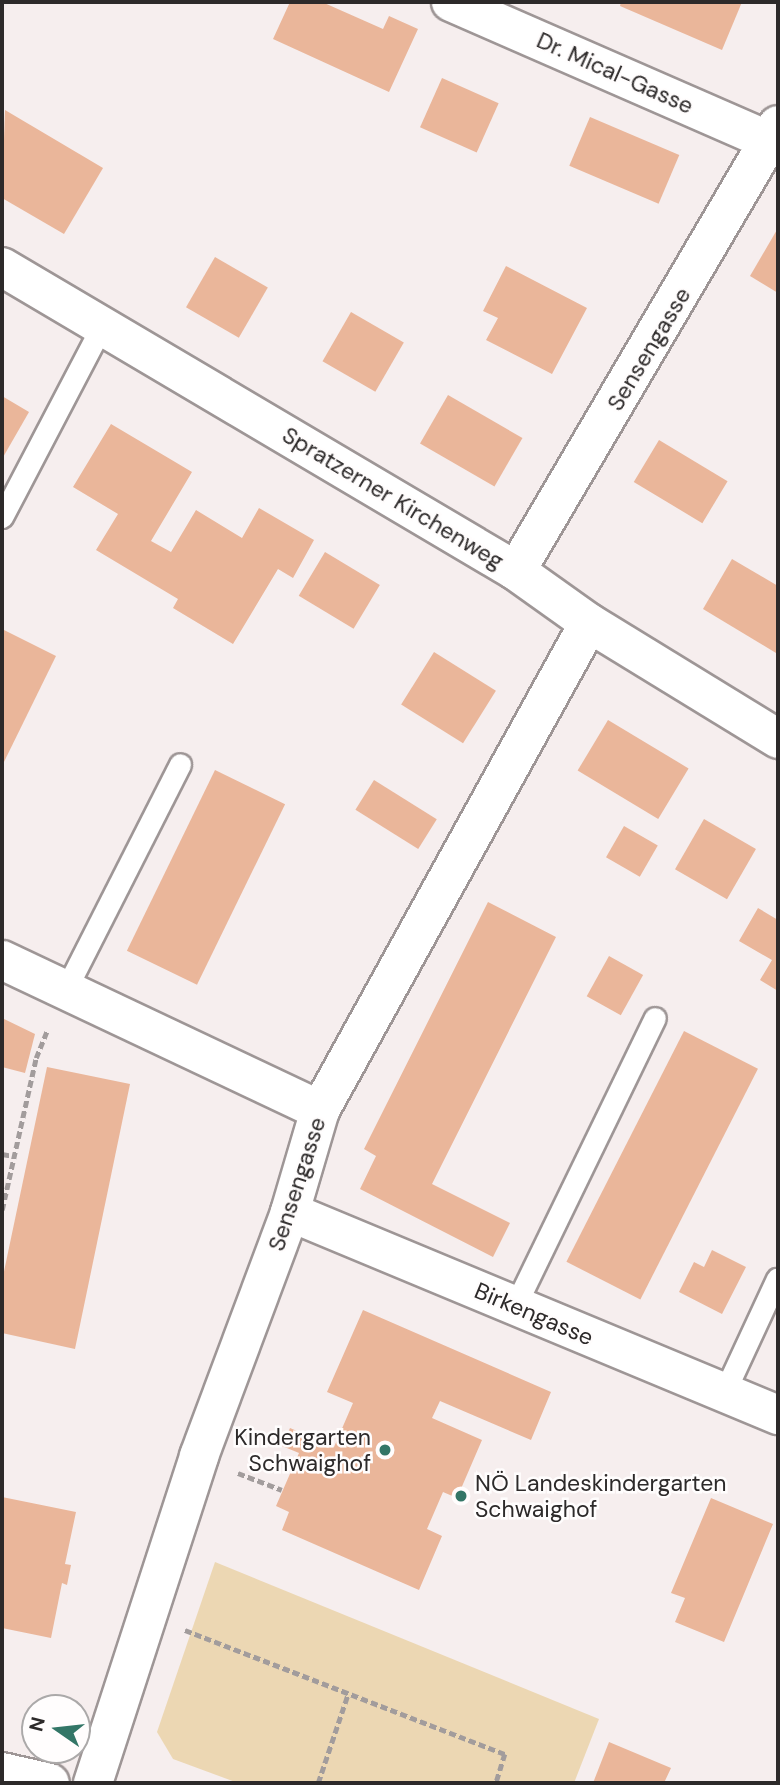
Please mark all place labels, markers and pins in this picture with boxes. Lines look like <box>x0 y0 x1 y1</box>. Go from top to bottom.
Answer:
place label: Kindergarten Schwaighof <box>234 1423 371 1477</box>
marker: Kindergarten Schwaighof <box>377 1442 393 1458</box>
place label: NÖ Landeskindergarten Schwaighof <box>475 1469 727 1523</box>
marker: NÖ Landeskindergarten Schwaighof <box>453 1488 469 1504</box>

